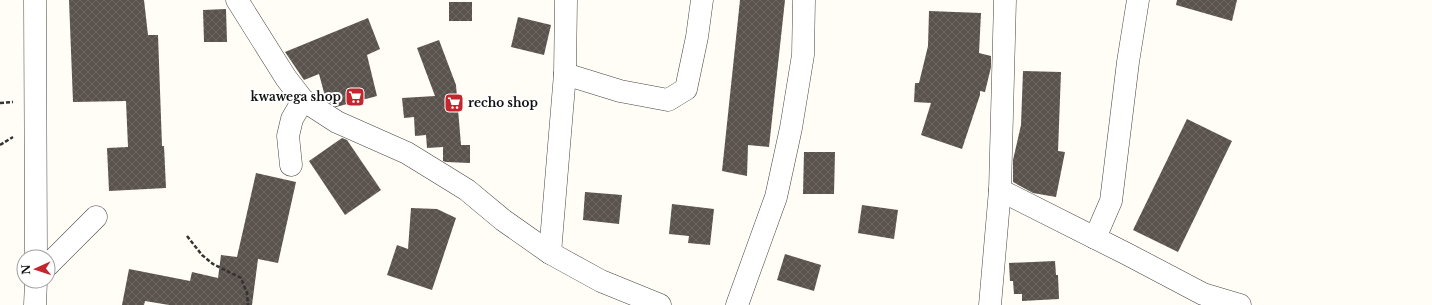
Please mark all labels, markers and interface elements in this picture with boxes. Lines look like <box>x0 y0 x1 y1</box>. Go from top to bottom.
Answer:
supermarket icon: kwawega shop <box>344 86 366 108</box>
place label: kwawega shop <box>251 89 341 104</box>
supermarket icon: recho shop <box>443 92 465 114</box>
place label: recho shop <box>468 95 538 110</box>
north arrow <box>16 249 56 289</box>
text: N <box>19 263 33 275</box>

